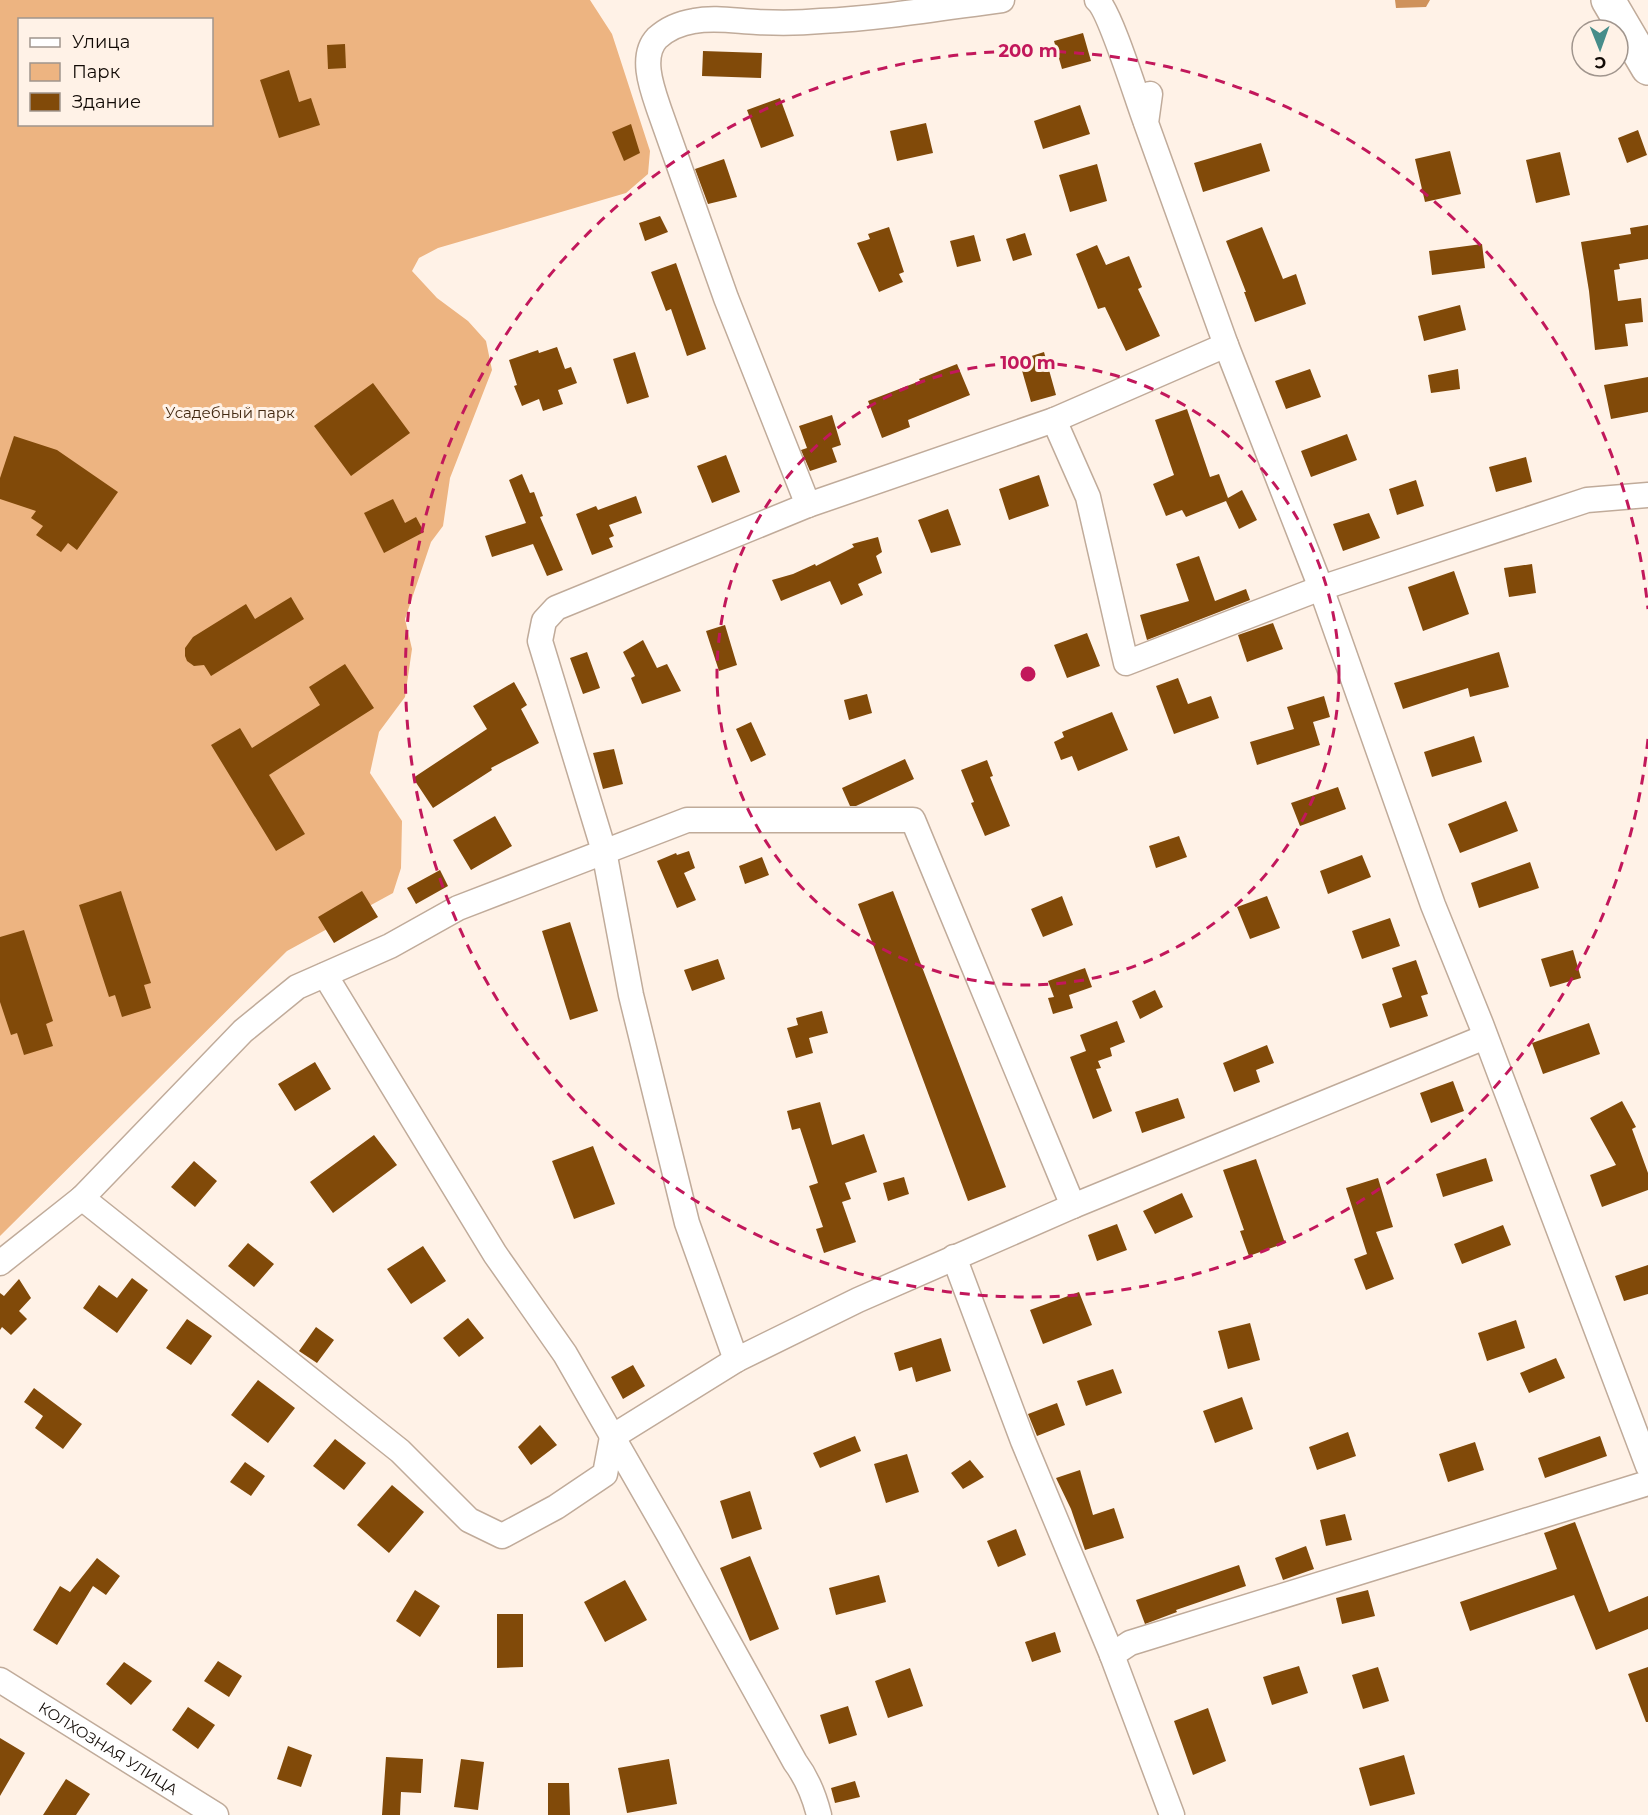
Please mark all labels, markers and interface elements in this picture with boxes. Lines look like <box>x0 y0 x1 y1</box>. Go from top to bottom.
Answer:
legend <box>18 18 213 126</box>
north arrow <box>1570 18 1630 78</box>
text: Улица <box>72 31 130 53</box>
text: 200 m <box>998 40 1058 62</box>
text: С <box>1594 53 1606 72</box>
text: Парк <box>72 61 121 83</box>
text: Здание <box>72 91 141 113</box>
text: 100 m <box>1000 352 1056 374</box>
park label: Усадебный парк <box>165 403 295 422</box>
centre of rings <box>1018 664 1038 684</box>
street label: КОЛХОЗНАЯ УЛИЦА <box>35 1697 182 1799</box>

